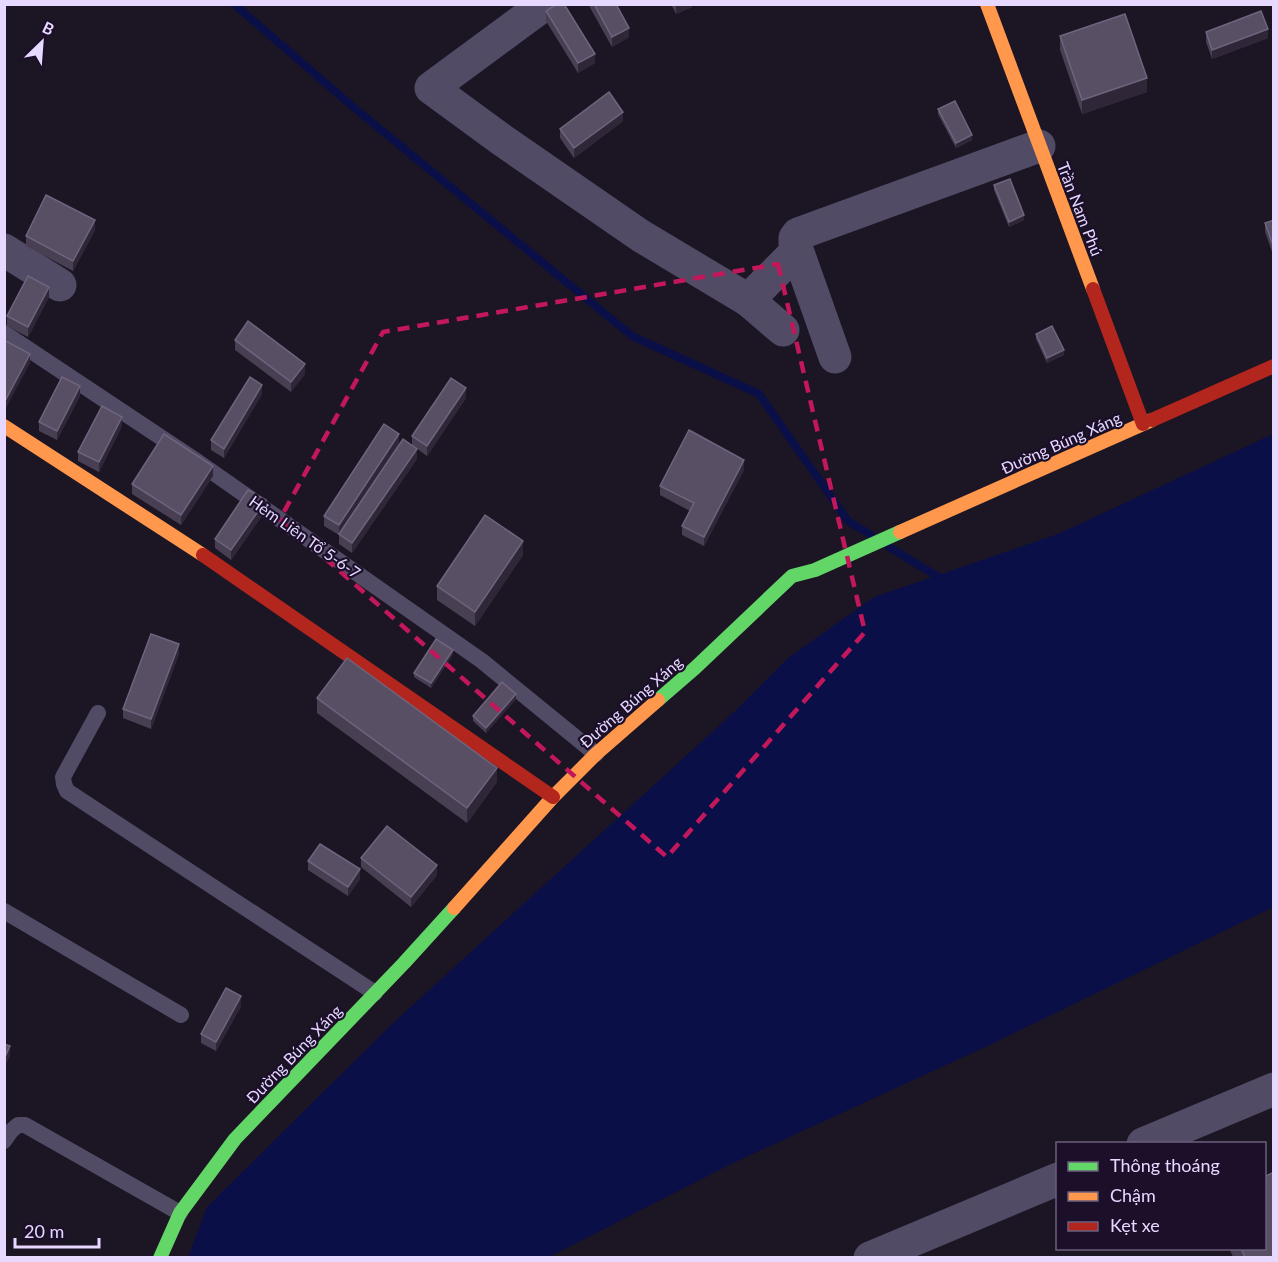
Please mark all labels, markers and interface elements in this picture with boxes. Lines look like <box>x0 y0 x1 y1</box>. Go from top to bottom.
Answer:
north arrow <box>12 12 72 72</box>
text: B <box>40 17 57 39</box>
street label: Trần Nam Phú <box>1054 159 1107 258</box>
street label: Đường Búng Xáng <box>998 408 1124 478</box>
street label: Hẻm Liên Tổ 5-6-7 <box>246 491 364 582</box>
street label: Đường Búng Xáng <box>576 652 686 751</box>
street label: Đường Búng Xáng <box>242 1001 345 1107</box>
legend <box>1056 1142 1266 1250</box>
text: Thông thoáng <box>1110 1154 1220 1176</box>
text: Chậm <box>1110 1184 1156 1206</box>
scale bar <box>15 1211 99 1249</box>
text: Kẹt xe <box>1110 1214 1160 1236</box>
text: 20 m <box>24 1220 64 1242</box>

